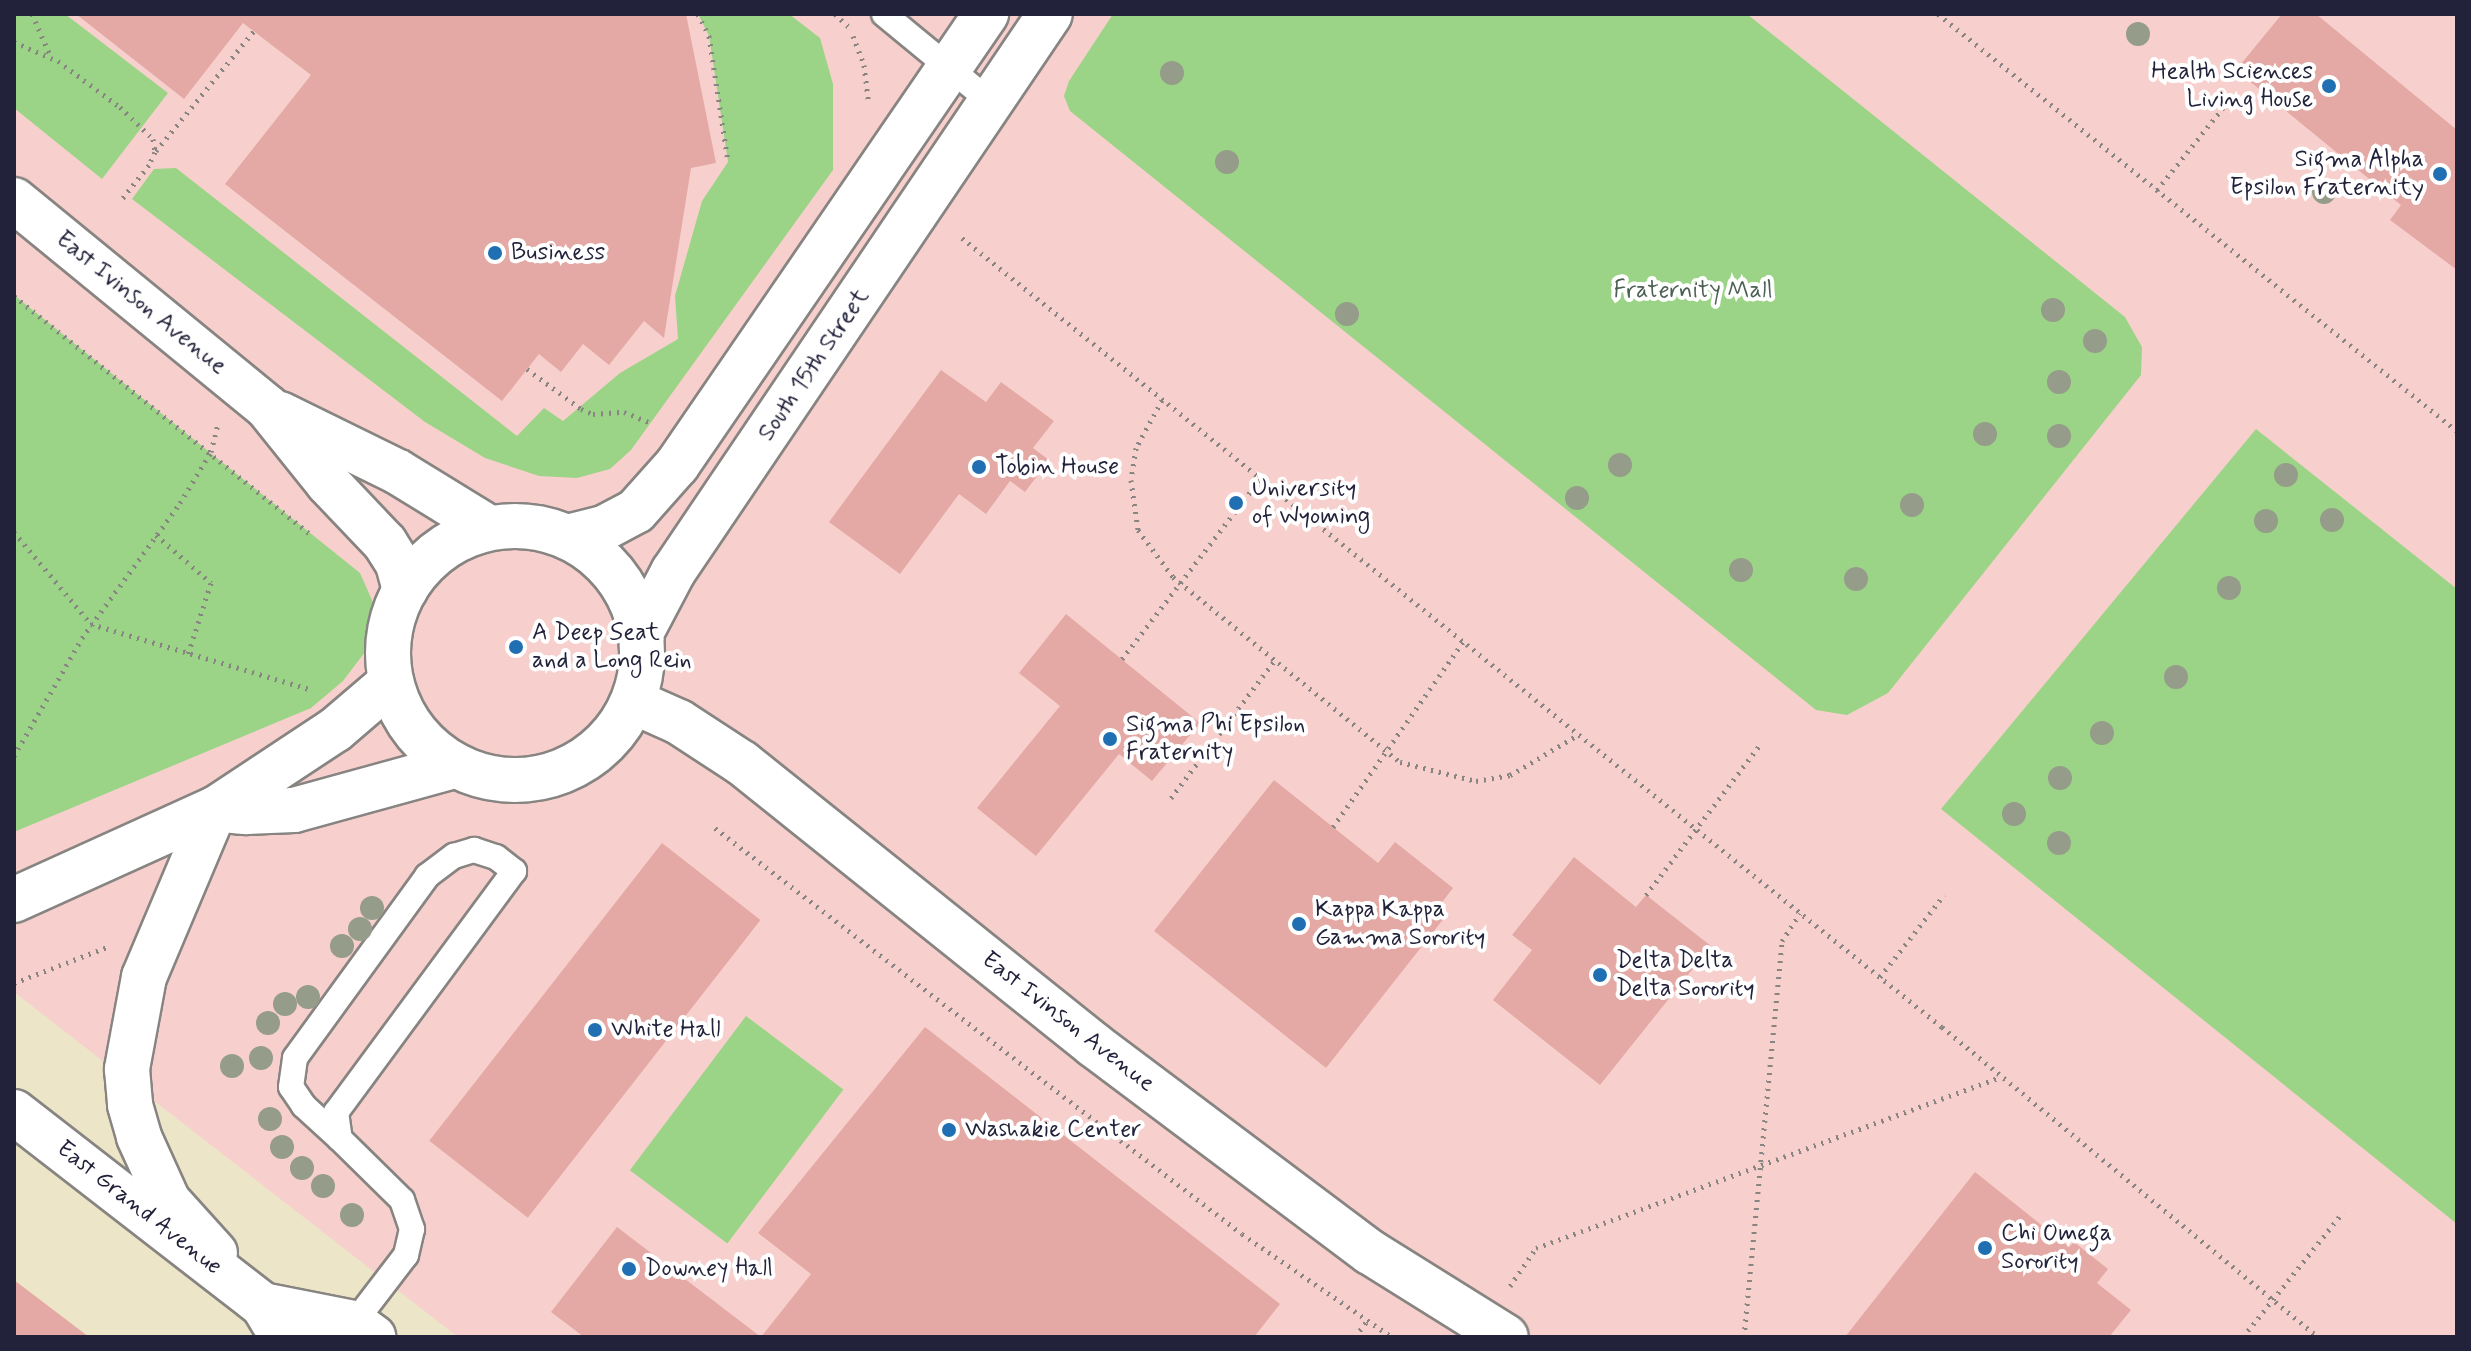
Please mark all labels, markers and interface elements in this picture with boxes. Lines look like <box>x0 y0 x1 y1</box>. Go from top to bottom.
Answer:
place label: Health Sciences Living House <box>2151 58 2313 114</box>
marker: Health Sciences Living House <box>2320 77 2338 95</box>
place label: Sigma Alpha Epsilon Fraternity <box>2244 146 2424 202</box>
marker: Sigma Alpha Epsilon Fraternity <box>2431 165 2449 183</box>
street label: East Ivinson Avenue <box>53 228 229 378</box>
place label: Business <box>511 239 605 267</box>
marker: Business <box>486 244 504 262</box>
park label: Fraternity Mall <box>1614 277 1772 305</box>
street label: South 15th Street <box>752 283 876 447</box>
place label: Tobin House <box>995 453 1118 481</box>
marker: Tobin House <box>970 458 988 476</box>
place label: University of Wyoming <box>1252 475 1378 531</box>
marker: University of Wyoming <box>1227 494 1245 512</box>
place label: A Deep Seat and a Long Rein <box>532 619 693 675</box>
marker: A Deep Seat and a Long Rein <box>507 638 525 656</box>
place label: Sigma Phi Epsilon Fraternity <box>1126 711 1305 767</box>
marker: Sigma Phi Epsilon Fraternity <box>1101 730 1119 748</box>
place label: Kappa Kappa Gamma Sorority <box>1315 896 1486 952</box>
marker: Kappa Kappa Gamma Sorority <box>1290 915 1308 933</box>
place label: Delta Delta Delta Sorority <box>1616 947 1756 1003</box>
street label: East Ivinson Avenue <box>979 948 1157 1096</box>
marker: Delta Delta Delta Sorority <box>1591 966 1609 984</box>
place label: White Hall <box>611 1016 719 1044</box>
marker: White Hall <box>586 1021 604 1039</box>
place label: Washakie Center <box>965 1116 1141 1144</box>
marker: Washakie Center <box>940 1121 958 1139</box>
street label: East Grand Avenue <box>52 1136 226 1280</box>
place label: Chi Omega Sorority <box>2001 1220 2114 1276</box>
marker: Chi Omega Sorority <box>1976 1239 1994 1257</box>
place label: Downey Hall <box>645 1255 774 1283</box>
marker: Downey Hall <box>620 1260 638 1278</box>

